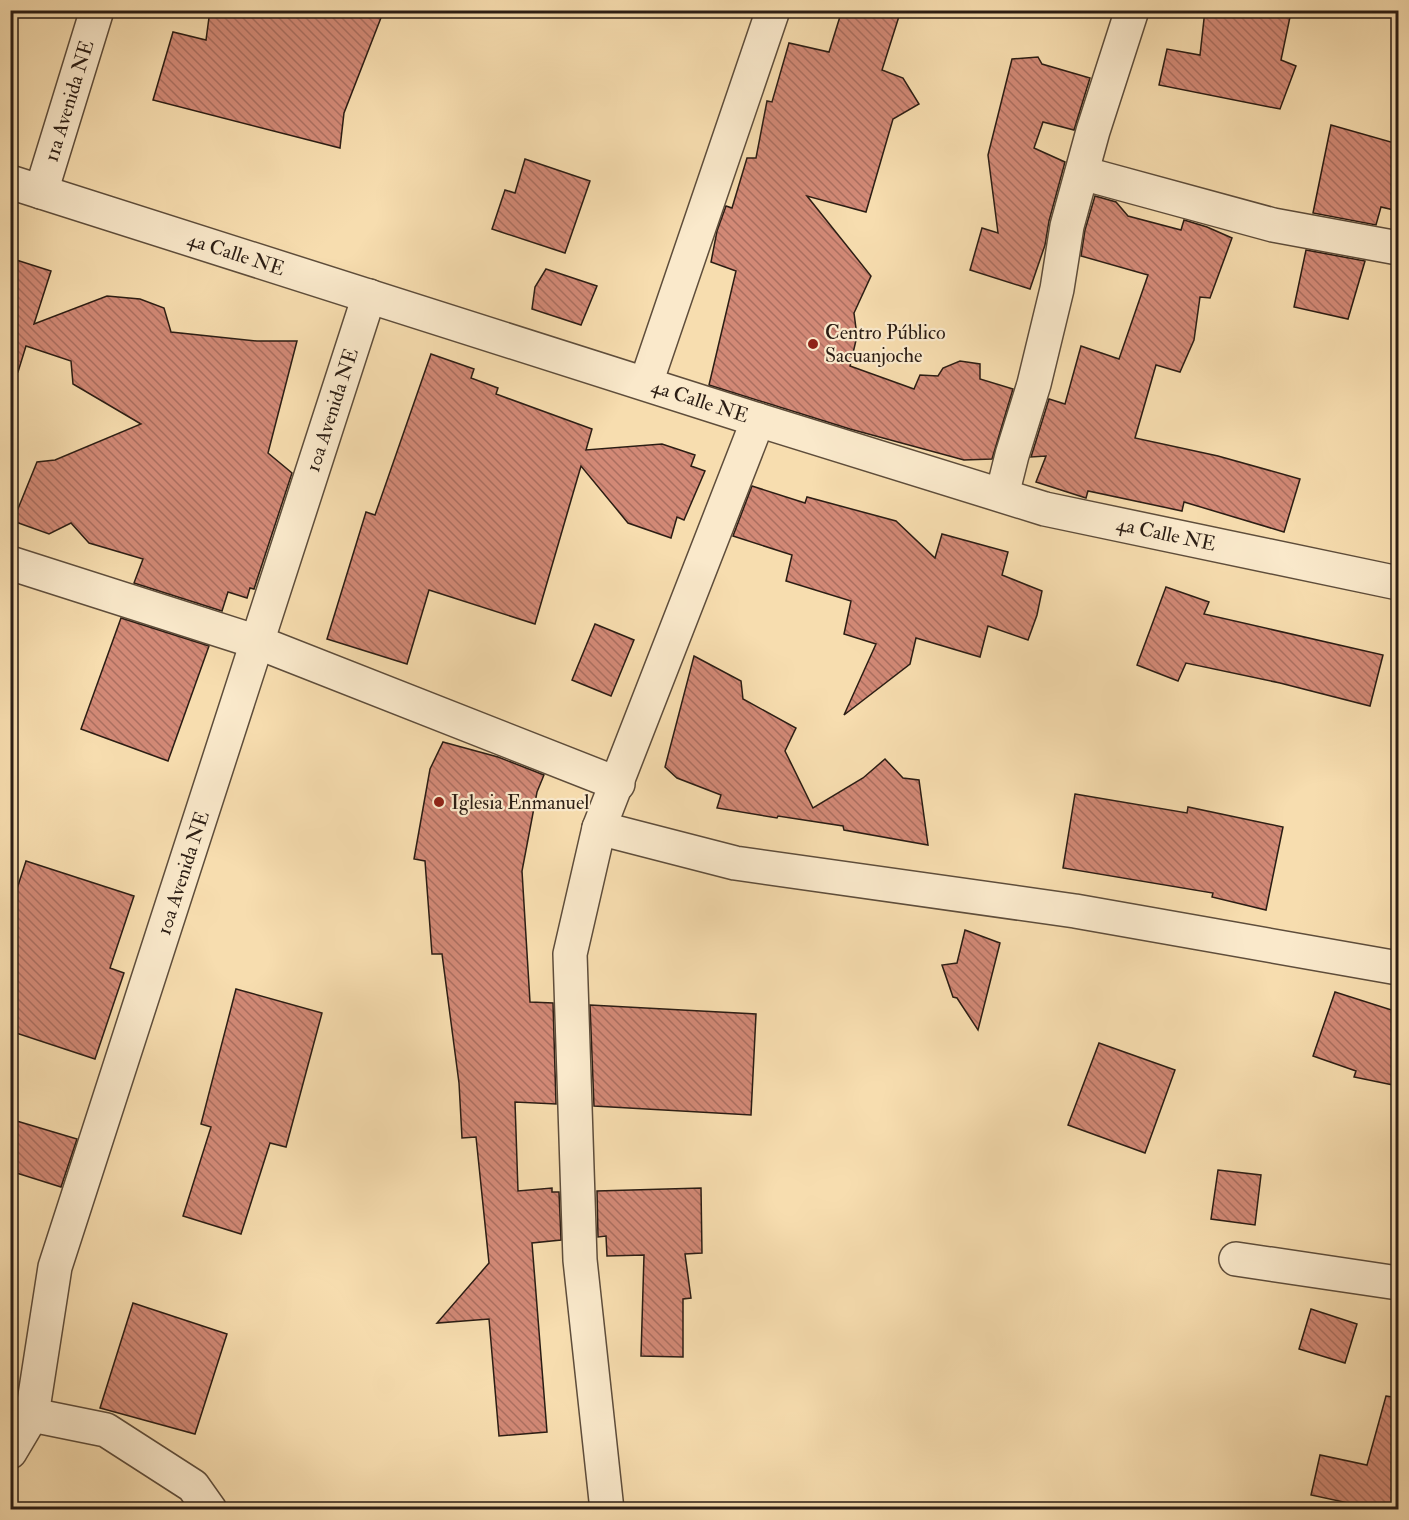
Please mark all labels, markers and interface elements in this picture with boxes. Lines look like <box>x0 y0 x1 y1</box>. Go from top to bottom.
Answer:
street label: 11a Avenida NE <box>39 37 99 165</box>
street label: 4a Calle NE <box>184 226 288 282</box>
place label: Centro Público Sacuanjoche <box>825 320 946 368</box>
marker: Centro Público Sacuanjoche <box>806 337 820 351</box>
street label: 10a Avenida NE <box>300 345 364 475</box>
street label: 4a Calle NE <box>648 373 752 429</box>
street label: 4a Calle NE <box>1114 511 1218 557</box>
place label: Iglesia Enmanuel <box>451 790 589 815</box>
marker: Iglesia Enmanuel <box>432 795 446 809</box>
street label: 10a Avenida NE <box>151 808 215 938</box>

